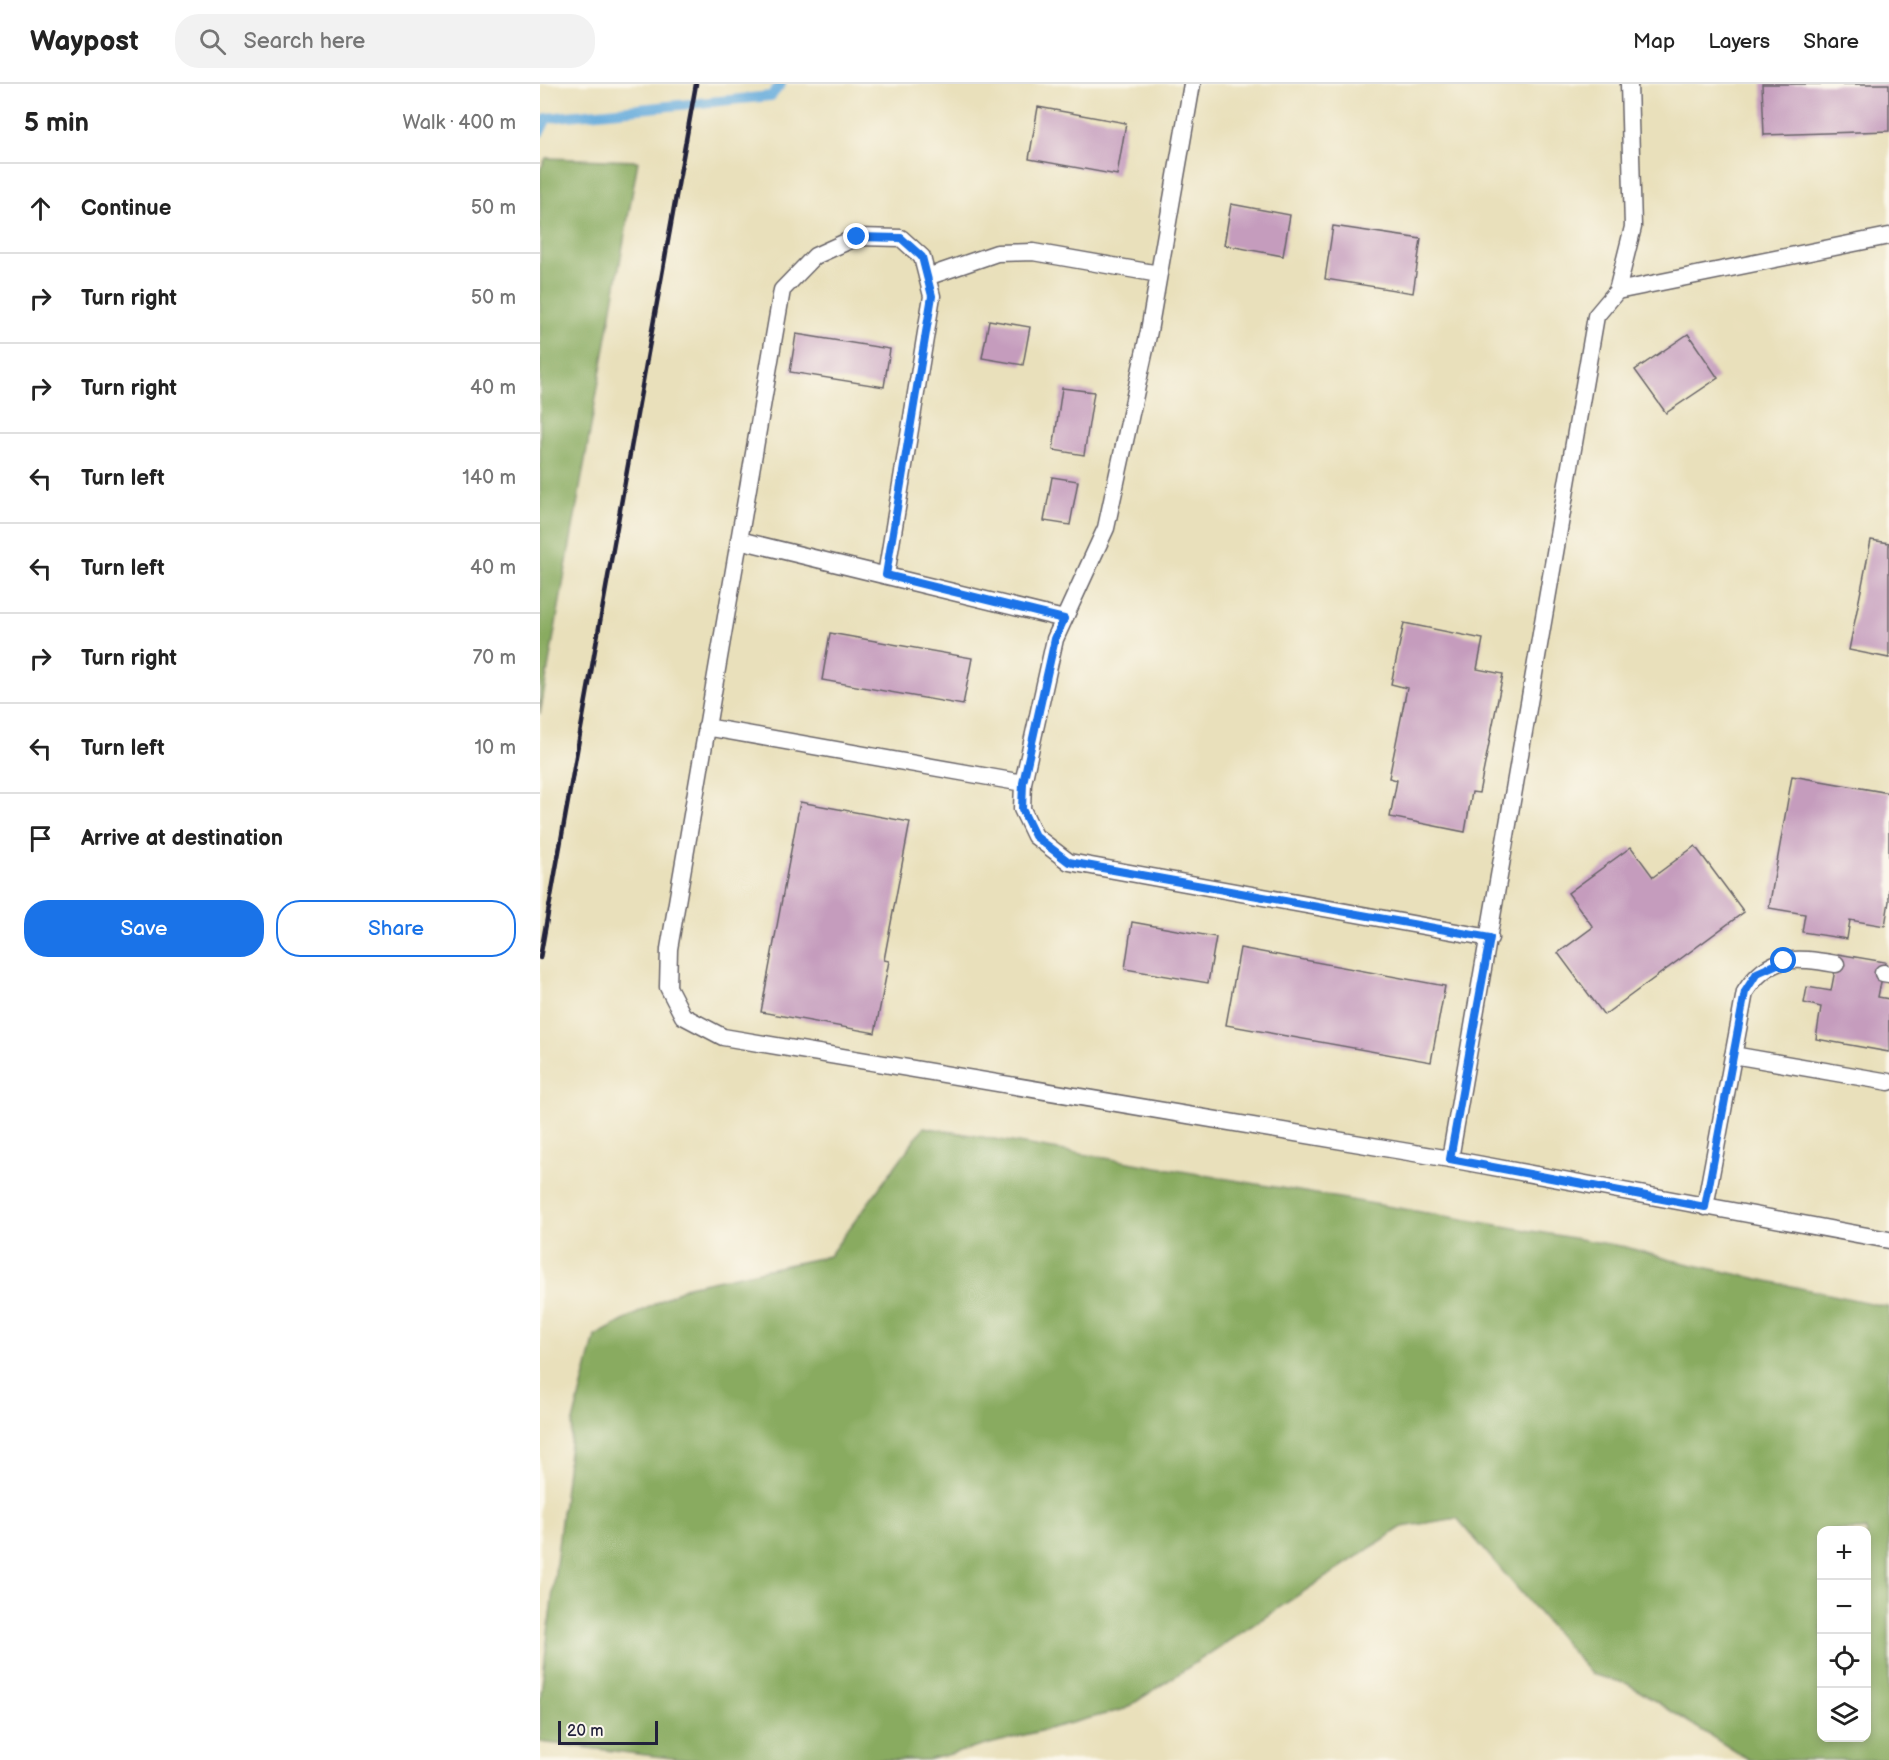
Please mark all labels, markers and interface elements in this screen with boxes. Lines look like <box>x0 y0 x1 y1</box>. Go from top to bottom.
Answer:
search box <box>175 14 595 68</box>
text: Waypost <box>30 25 139 58</box>
icon: search <box>196 25 229 58</box>
text: Search here <box>244 28 365 55</box>
text: Map <box>1633 29 1675 54</box>
text: Layers <box>1708 29 1770 54</box>
text: Share <box>1803 29 1859 54</box>
text: 5 min <box>24 108 89 139</box>
text: Walk · 400 m <box>403 111 516 135</box>
icon: ahead <box>24 192 57 225</box>
text: Continue <box>81 195 171 222</box>
text: 50 m <box>471 196 516 220</box>
route end <box>843 223 869 249</box>
icon: right <box>24 282 57 315</box>
text: Turn right <box>81 285 177 312</box>
text: 50 m <box>471 286 516 310</box>
icon: right <box>24 372 57 405</box>
text: Turn right <box>81 375 177 402</box>
text: 40 m <box>470 376 516 400</box>
icon: left <box>24 462 57 495</box>
text: Turn left <box>81 465 165 492</box>
text: 140 m <box>462 466 516 490</box>
icon: left <box>24 552 57 585</box>
text: Turn left <box>81 555 165 582</box>
text: 40 m <box>470 556 516 580</box>
icon: right <box>24 642 57 675</box>
text: Turn right <box>81 645 177 672</box>
text: 70 m <box>472 646 516 670</box>
icon: left <box>24 732 57 765</box>
text: Turn left <box>81 735 165 762</box>
text: 10 m <box>475 736 516 760</box>
icon: arrive <box>24 822 57 855</box>
text: Arrive at destination <box>81 825 283 852</box>
button: Save <box>24 900 264 957</box>
button: Share <box>276 900 516 957</box>
route start <box>1770 947 1796 973</box>
map controls <box>1817 1526 1871 1742</box>
button: + <box>1817 1526 1871 1580</box>
button: − <box>1817 1580 1871 1634</box>
button: locate <box>1817 1634 1871 1688</box>
button: layers <box>1817 1688 1871 1742</box>
scale bar <box>558 1718 658 1746</box>
text: 20 m <box>567 1722 603 1741</box>

